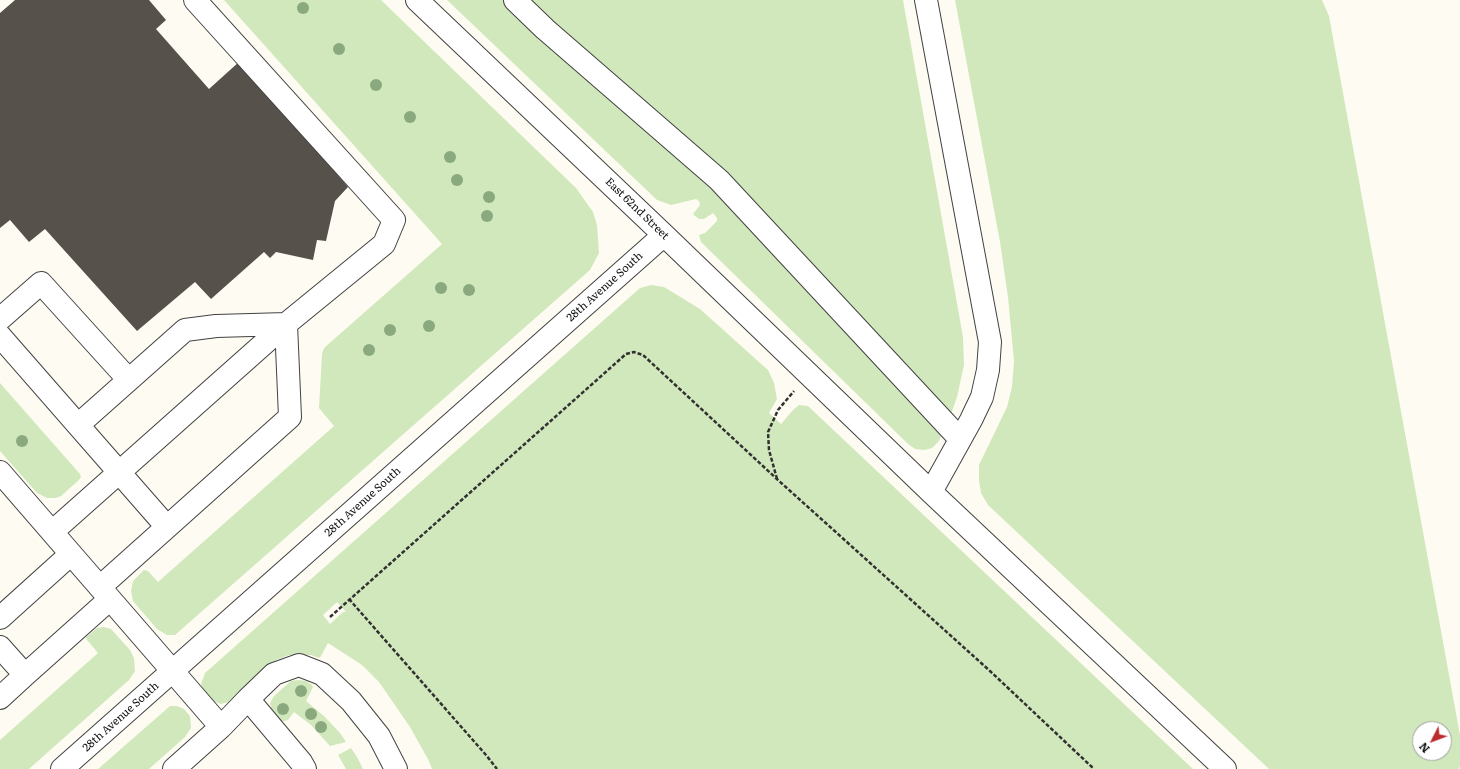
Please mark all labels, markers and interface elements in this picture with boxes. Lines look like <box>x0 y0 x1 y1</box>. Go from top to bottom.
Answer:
street label: East 62nd Street <box>602 175 672 243</box>
street label: 28th Avenue South <box>564 249 646 325</box>
street label: 28th Avenue South <box>322 464 404 540</box>
street label: 28th Avenue South <box>80 679 162 755</box>
north arrow <box>1412 721 1452 761</box>
text: N <box>1415 740 1433 757</box>

